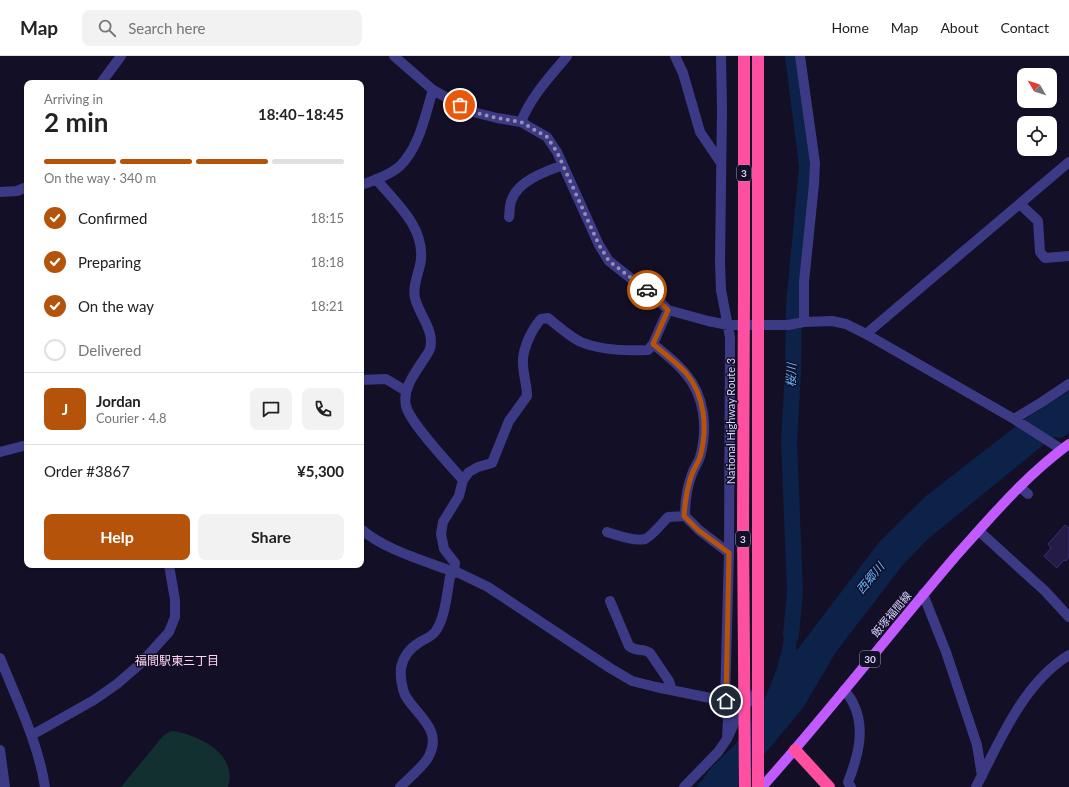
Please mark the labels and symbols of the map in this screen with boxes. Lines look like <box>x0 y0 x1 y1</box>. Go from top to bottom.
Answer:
north arrow <box>1017 68 1057 108</box>
pin <box>443 88 477 122</box>
road number: 3 <box>737 165 751 181</box>
courier <box>627 270 667 310</box>
street label: National Highway Route 3 <box>724 358 737 484</box>
water label: 桜川 <box>783 361 799 387</box>
road number: 3 <box>736 531 750 547</box>
water label: 西郷川 <box>853 558 889 597</box>
street label: 飯塚福間線 <box>868 589 914 639</box>
road number: 30 <box>860 651 880 667</box>
district label: 福間駅東三丁目 <box>135 653 219 668</box>
pin <box>709 684 743 718</box>

